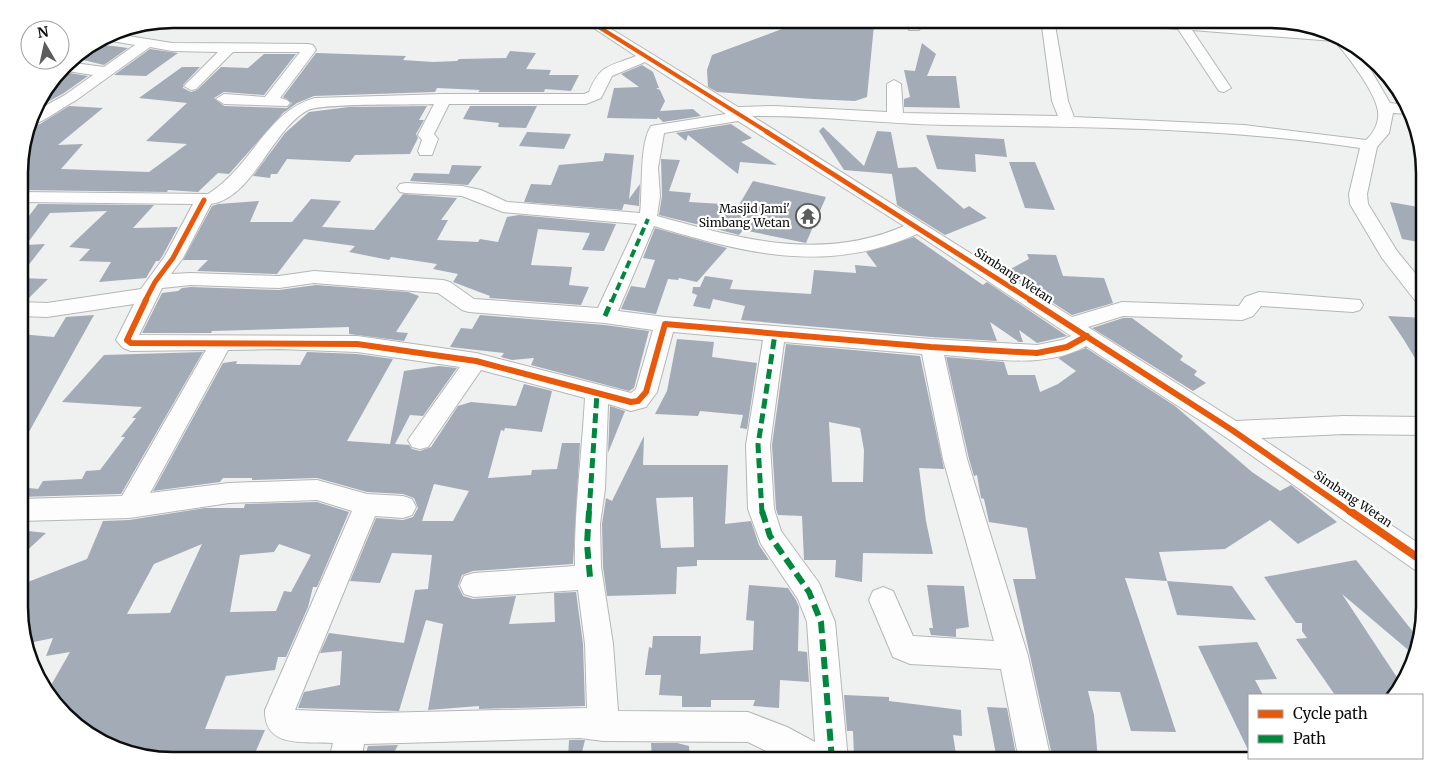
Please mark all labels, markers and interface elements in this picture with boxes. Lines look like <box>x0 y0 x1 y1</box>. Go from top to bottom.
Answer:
north arrow <box>20 20 70 70</box>
text: N <box>36 22 50 42</box>
place label: Masjid Jami' Simbang Wetan <box>699 201 790 230</box>
temple icon: Masjid Jami' Simbang Wetan <box>795 203 821 229</box>
street label: Simbang Wetan <box>972 244 1057 307</box>
street label: Simbang Wetan <box>1311 467 1395 530</box>
legend <box>1248 694 1423 759</box>
text: Cycle path <box>1293 704 1368 723</box>
text: Path <box>1293 729 1326 748</box>

